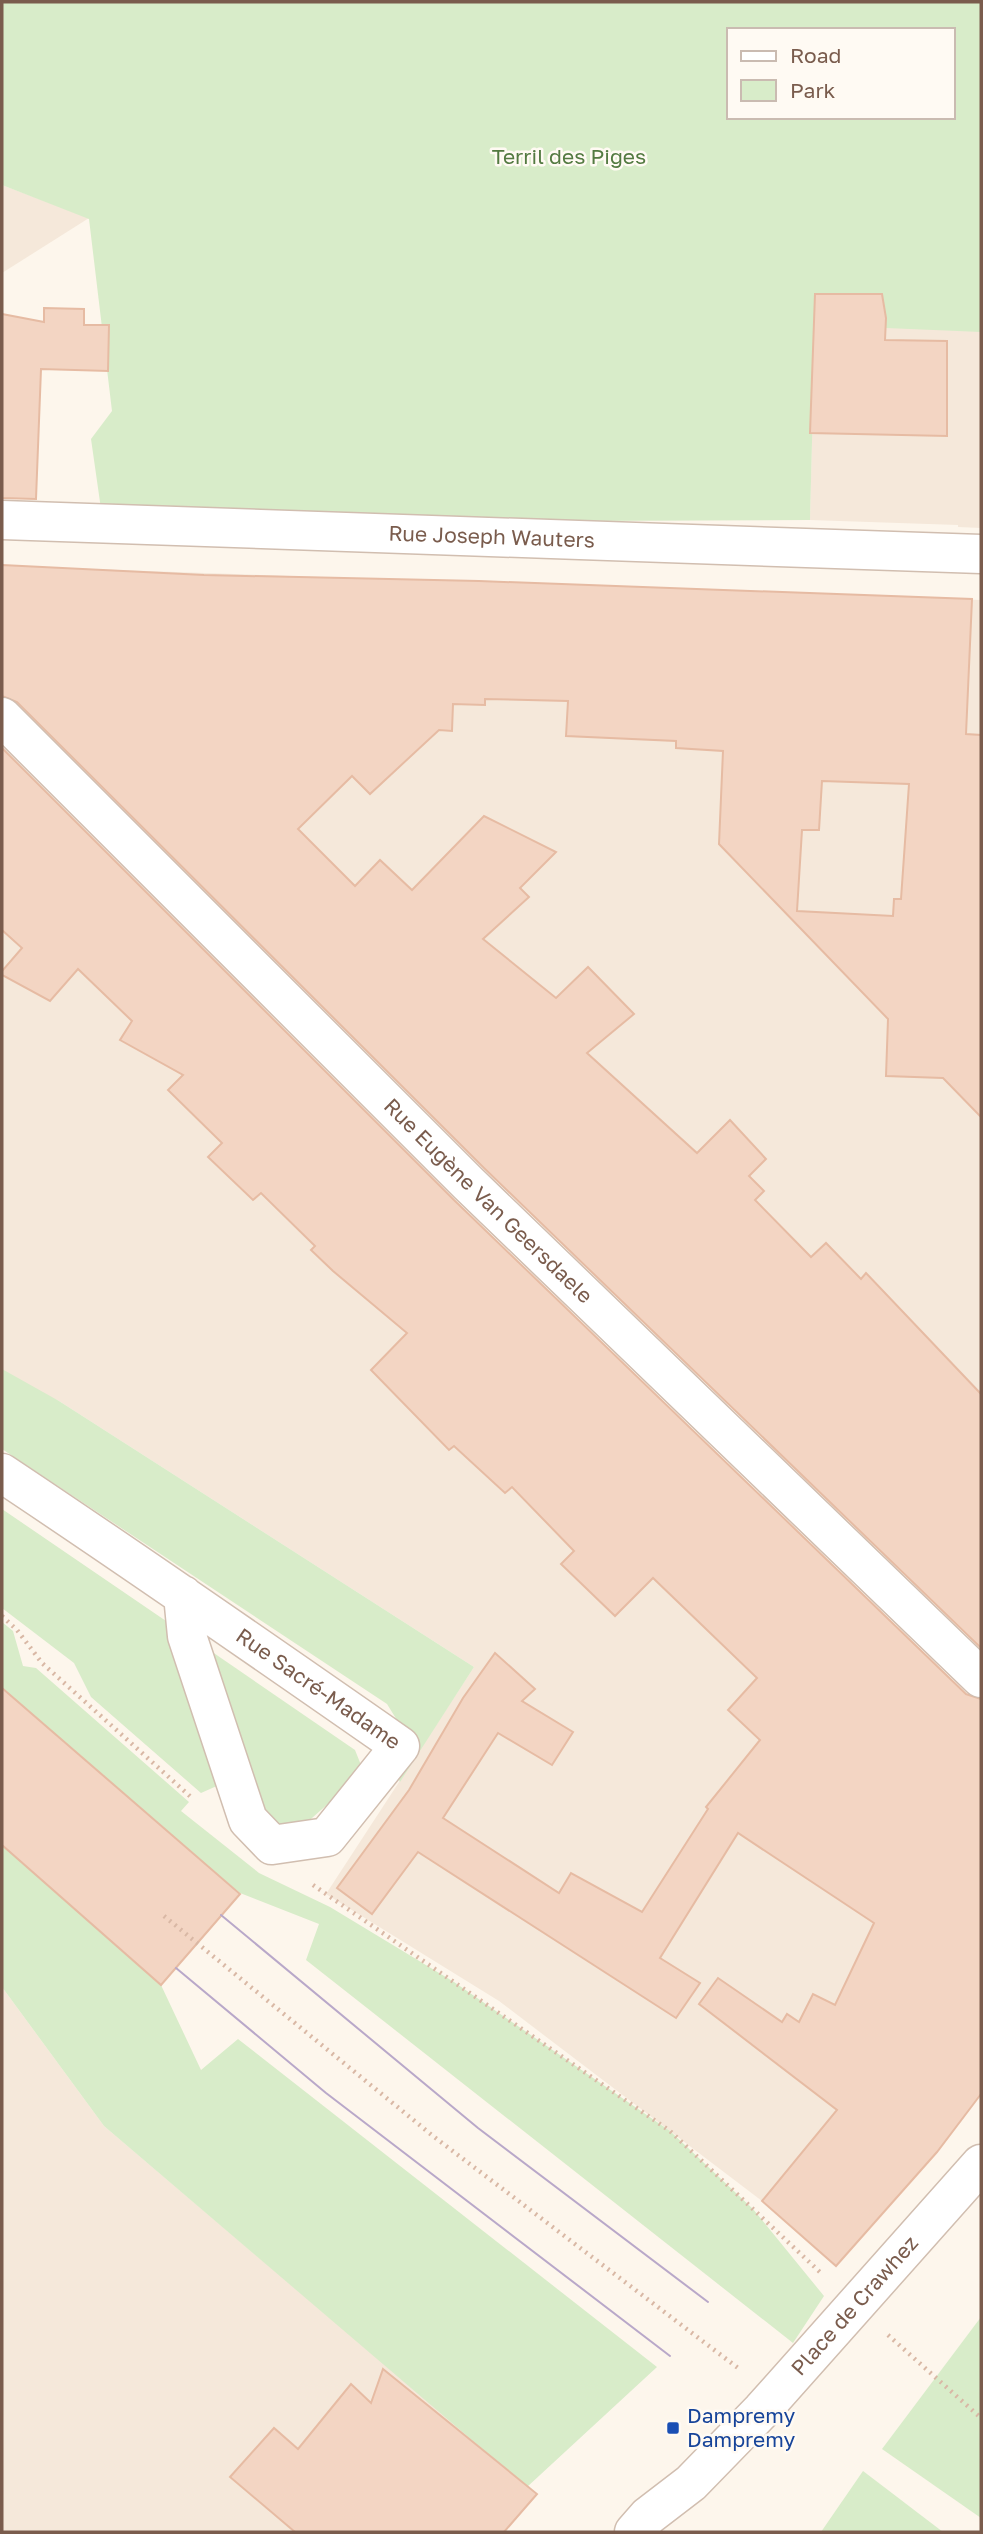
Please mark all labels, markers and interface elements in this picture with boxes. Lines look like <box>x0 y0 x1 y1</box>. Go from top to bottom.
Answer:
legend <box>727 28 955 119</box>
text: Road <box>790 42 841 68</box>
text: Park <box>790 77 836 103</box>
park label: Terril des Piges <box>492 143 646 169</box>
street label: Rue Joseph Wauters <box>388 519 595 553</box>
street label: Rue Eugène Van Geersdaele <box>379 1092 599 1308</box>
street label: Rue Sacré-Madame <box>232 1622 406 1754</box>
street label: Place de Crawhez <box>785 2230 923 2380</box>
place label: Dampremy Dampremy <box>687 2402 795 2452</box>
marker: Dampremy Dampremy <box>665 2420 681 2436</box>

